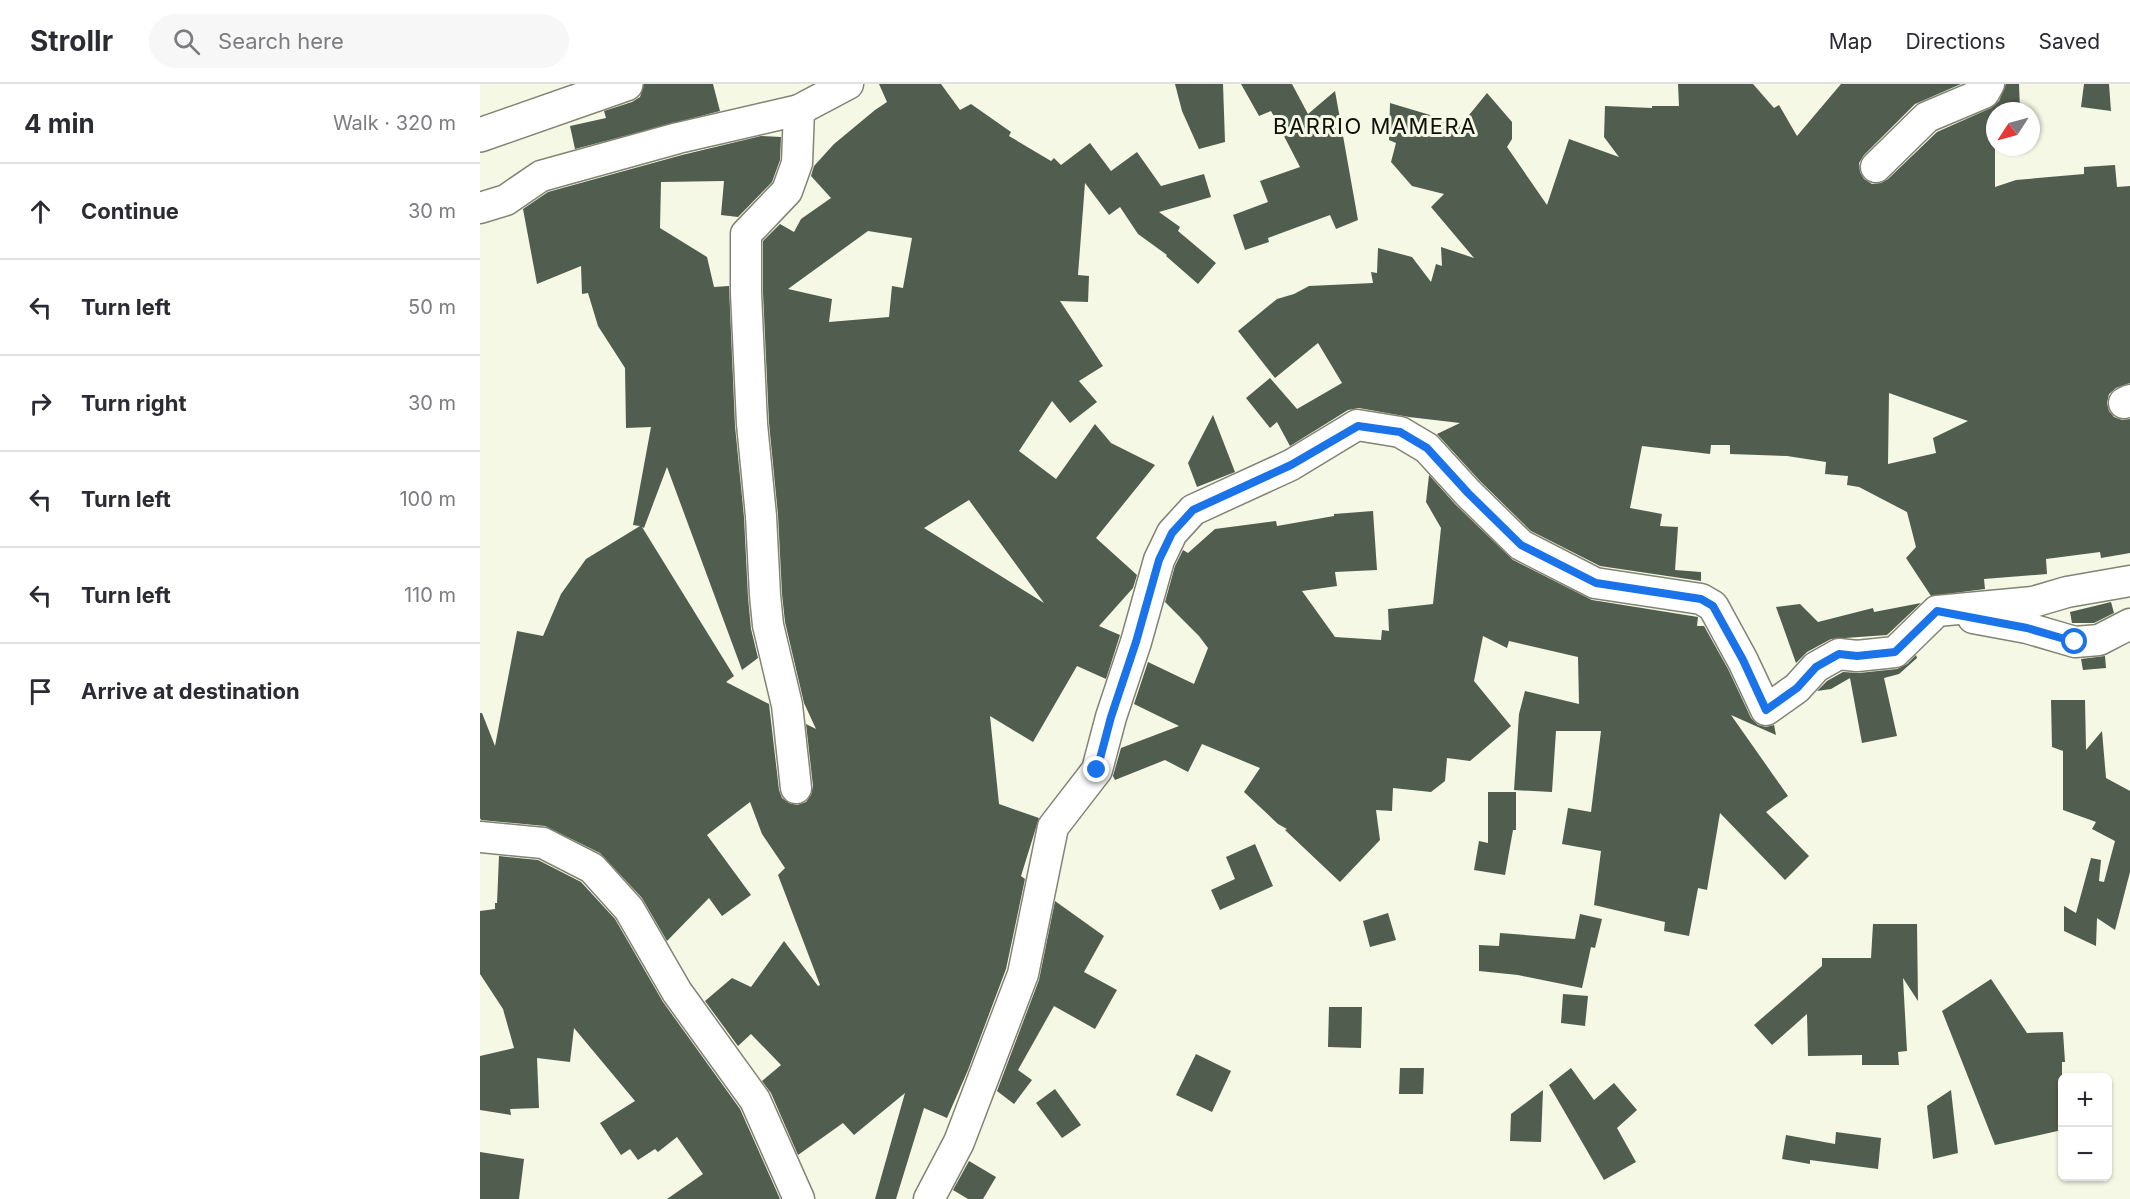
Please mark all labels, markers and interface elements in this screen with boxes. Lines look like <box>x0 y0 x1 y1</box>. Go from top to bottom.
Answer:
search box <box>149 14 569 68</box>
text: Strollr <box>30 24 113 58</box>
icon: search <box>170 25 203 58</box>
text: Search here <box>218 28 344 54</box>
text: Map <box>1829 29 1872 54</box>
text: Directions <box>1905 29 2006 54</box>
text: Saved <box>2039 29 2100 54</box>
north arrow <box>1986 102 2040 156</box>
text: 4 min <box>24 108 95 139</box>
text: Walk · 320 m <box>333 111 456 135</box>
district label: BARRIO MAMERA <box>1273 113 1477 139</box>
icon: ahead <box>24 195 57 228</box>
text: Continue <box>81 198 179 224</box>
text: 30 m <box>408 199 456 223</box>
icon: left <box>24 291 57 324</box>
text: Turn left <box>81 294 171 320</box>
text: 50 m <box>408 295 456 319</box>
icon: right <box>24 387 57 420</box>
text: Turn right <box>81 390 187 416</box>
text: 30 m <box>408 391 456 415</box>
icon: left <box>24 483 57 516</box>
text: Turn left <box>81 486 171 512</box>
text: 100 m <box>399 487 456 511</box>
icon: left <box>24 579 57 612</box>
text: Turn left <box>81 582 171 608</box>
text: 110 m <box>404 583 456 607</box>
route start <box>2061 628 2087 654</box>
icon: arrive <box>24 675 57 708</box>
text: Arrive at destination <box>81 678 300 704</box>
route end <box>1083 756 1109 782</box>
map controls <box>2058 1073 2112 1181</box>
button: + <box>2058 1073 2112 1127</box>
button: − <box>2058 1127 2112 1181</box>

